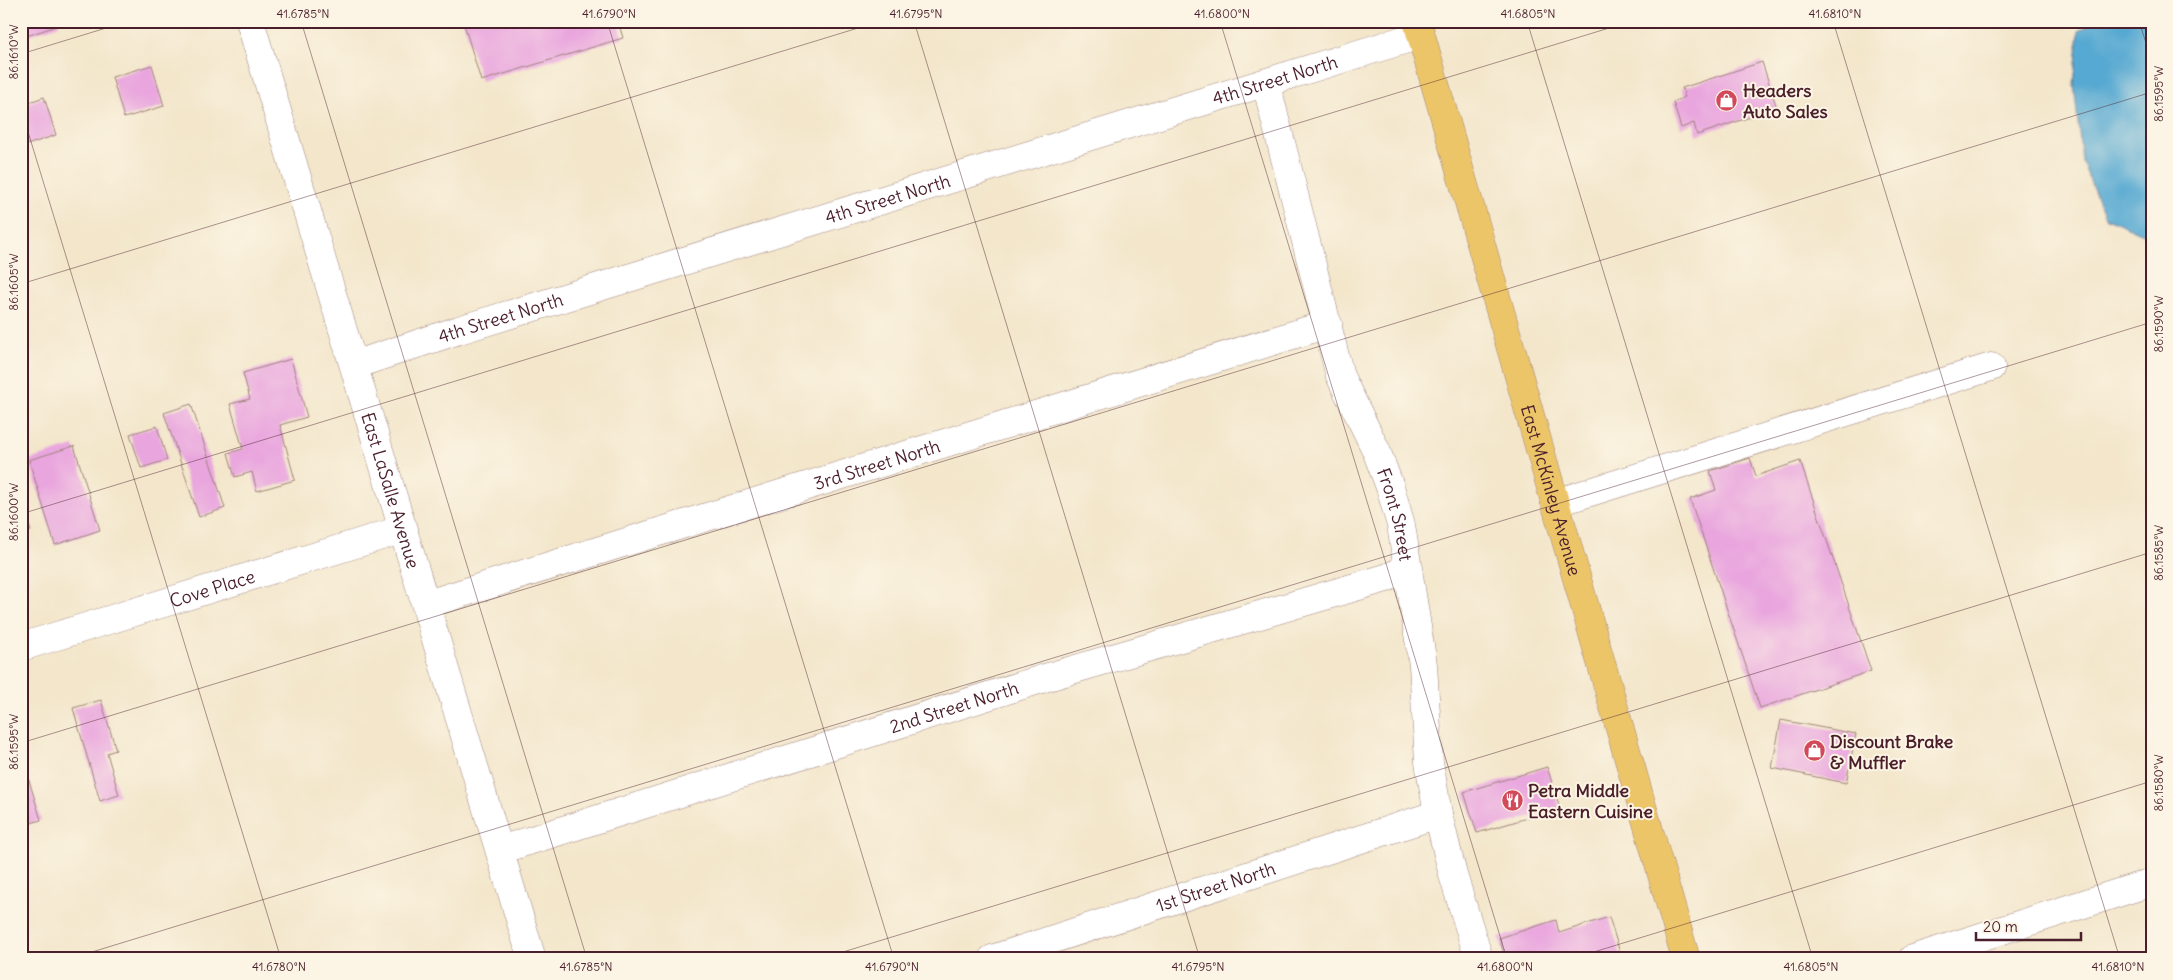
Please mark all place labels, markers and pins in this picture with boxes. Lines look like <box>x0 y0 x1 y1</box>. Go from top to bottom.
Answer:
place label: Headers Auto Sales <box>1743 79 1828 123</box>
shop icon: Headers Auto Sales <box>1715 88 1739 112</box>
place label: Discount Brake & Muffler <box>1830 730 1953 774</box>
shop icon: Discount Brake & Muffler <box>1802 739 1826 763</box>
place label: Petra Middle Eastern Cuisine <box>1528 779 1653 823</box>
restaurant icon: Petra Middle Eastern Cuisine <box>1500 788 1524 812</box>

